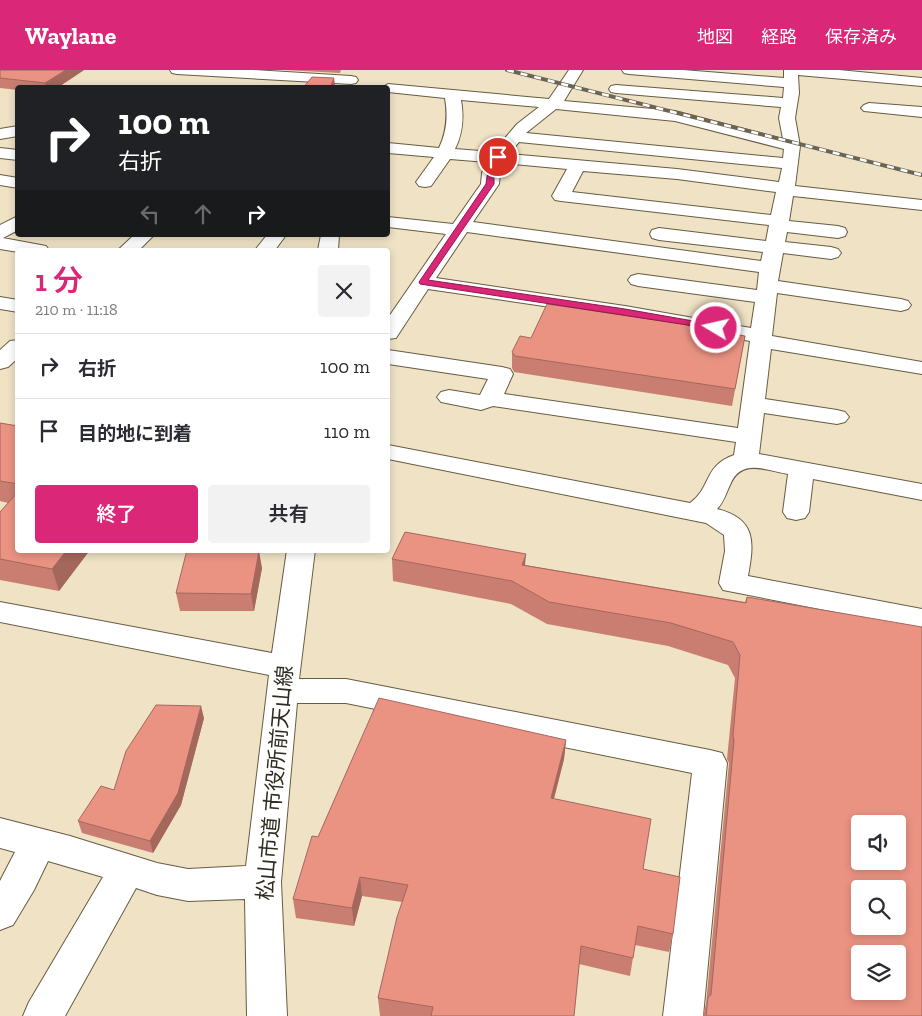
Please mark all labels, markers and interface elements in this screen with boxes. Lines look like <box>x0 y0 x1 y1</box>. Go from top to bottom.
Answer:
text: Waylane <box>25 21 116 50</box>
text: 地図 <box>697 26 733 48</box>
text: 経路 <box>761 26 797 48</box>
text: 保存済み <box>825 26 897 48</box>
text: 100 m <box>118 101 210 143</box>
icon: right <box>35 105 100 170</box>
pin <box>477 136 519 178</box>
icon: arrive <box>484 143 512 171</box>
text: 右折 <box>118 148 162 175</box>
icon: left <box>136 200 164 228</box>
icon: ahead <box>189 200 217 228</box>
icon: right <box>242 200 270 228</box>
text: 1 分 <box>35 263 83 299</box>
button: close <box>318 265 370 317</box>
text: 210 m · 11:18 <box>35 300 118 319</box>
position arrow <box>689 301 741 353</box>
icon: right <box>35 352 63 380</box>
text: 100 m <box>320 355 370 378</box>
text: 右折 <box>78 357 116 380</box>
icon: arrive <box>35 417 63 445</box>
text: 110 m <box>324 420 370 443</box>
text: 目的地に到着 <box>78 422 192 445</box>
button: 終了 <box>35 485 198 543</box>
button: 共有 <box>208 485 370 543</box>
street label: 松山市道 市役所前天山線 <box>252 664 297 901</box>
map controls <box>851 815 906 1000</box>
button: sound <box>851 815 906 870</box>
button: search <box>851 880 906 935</box>
button: layers <box>851 945 906 1000</box>

